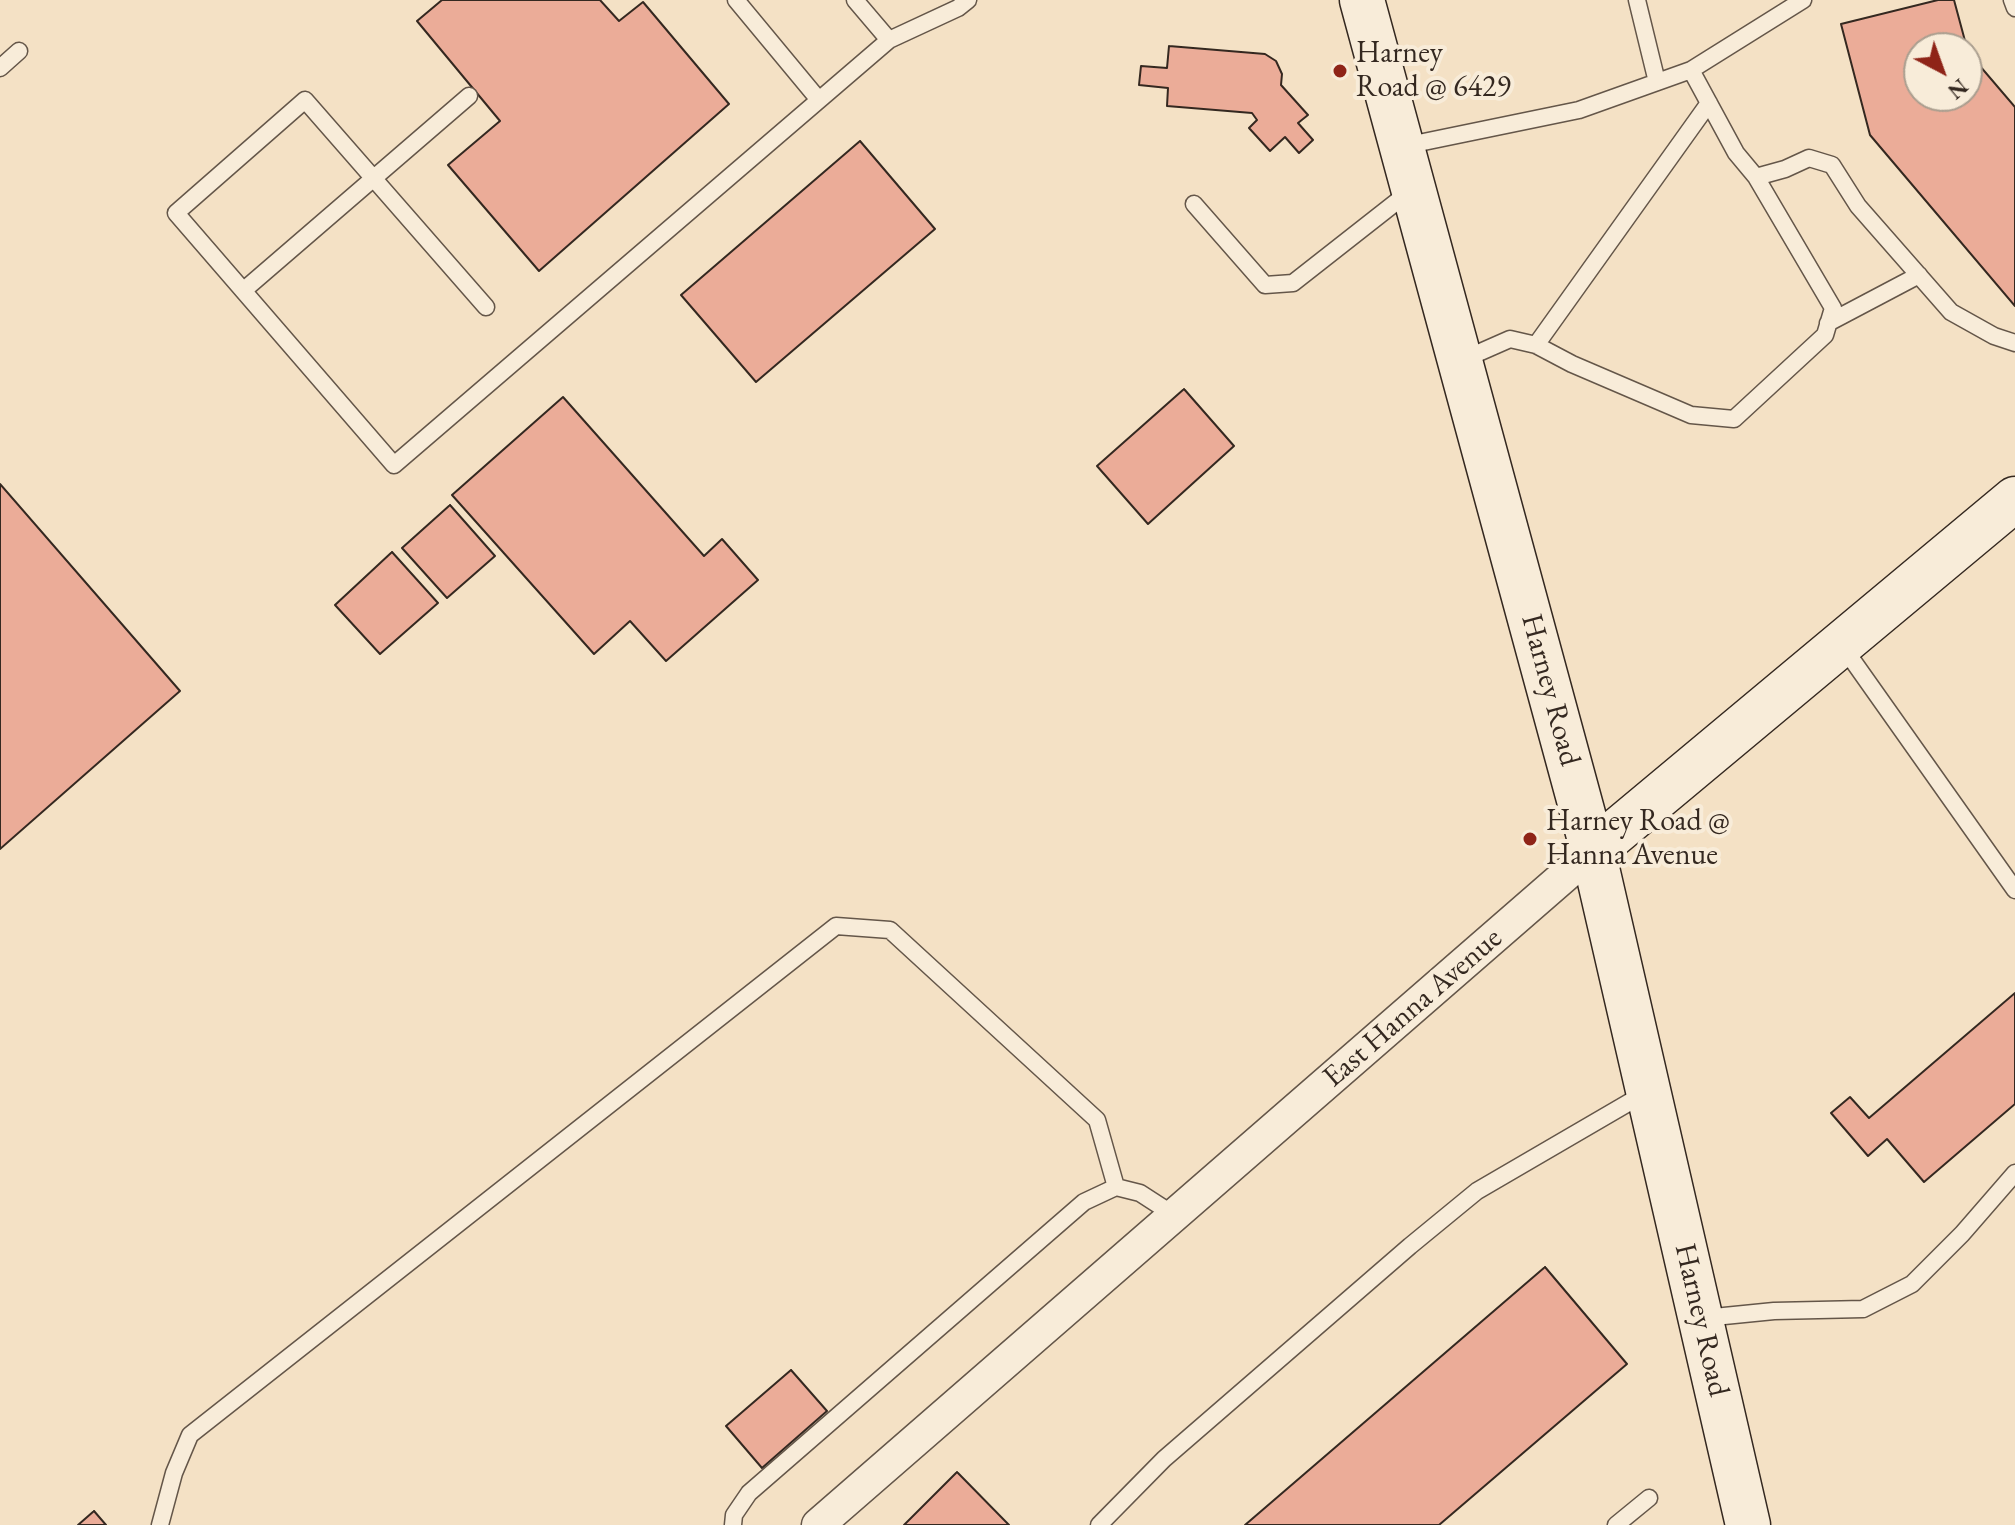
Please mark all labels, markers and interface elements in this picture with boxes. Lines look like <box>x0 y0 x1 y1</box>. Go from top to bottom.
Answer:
north arrow <box>1903 32 1983 112</box>
place label: Harney Road @ 6429 <box>1356 36 1511 106</box>
marker: Harney Road @ 6429 <box>1331 62 1349 80</box>
text: N <box>1942 72 1974 106</box>
street label: Harney Road <box>1512 610 1588 770</box>
place label: Harney Road @ Hanna Avenue <box>1546 804 1730 874</box>
marker: Harney Road @ Hanna Avenue <box>1521 830 1539 848</box>
street label: East Hanna Avenue <box>1316 921 1510 1095</box>
street label: Harney Road <box>1666 1240 1736 1400</box>

